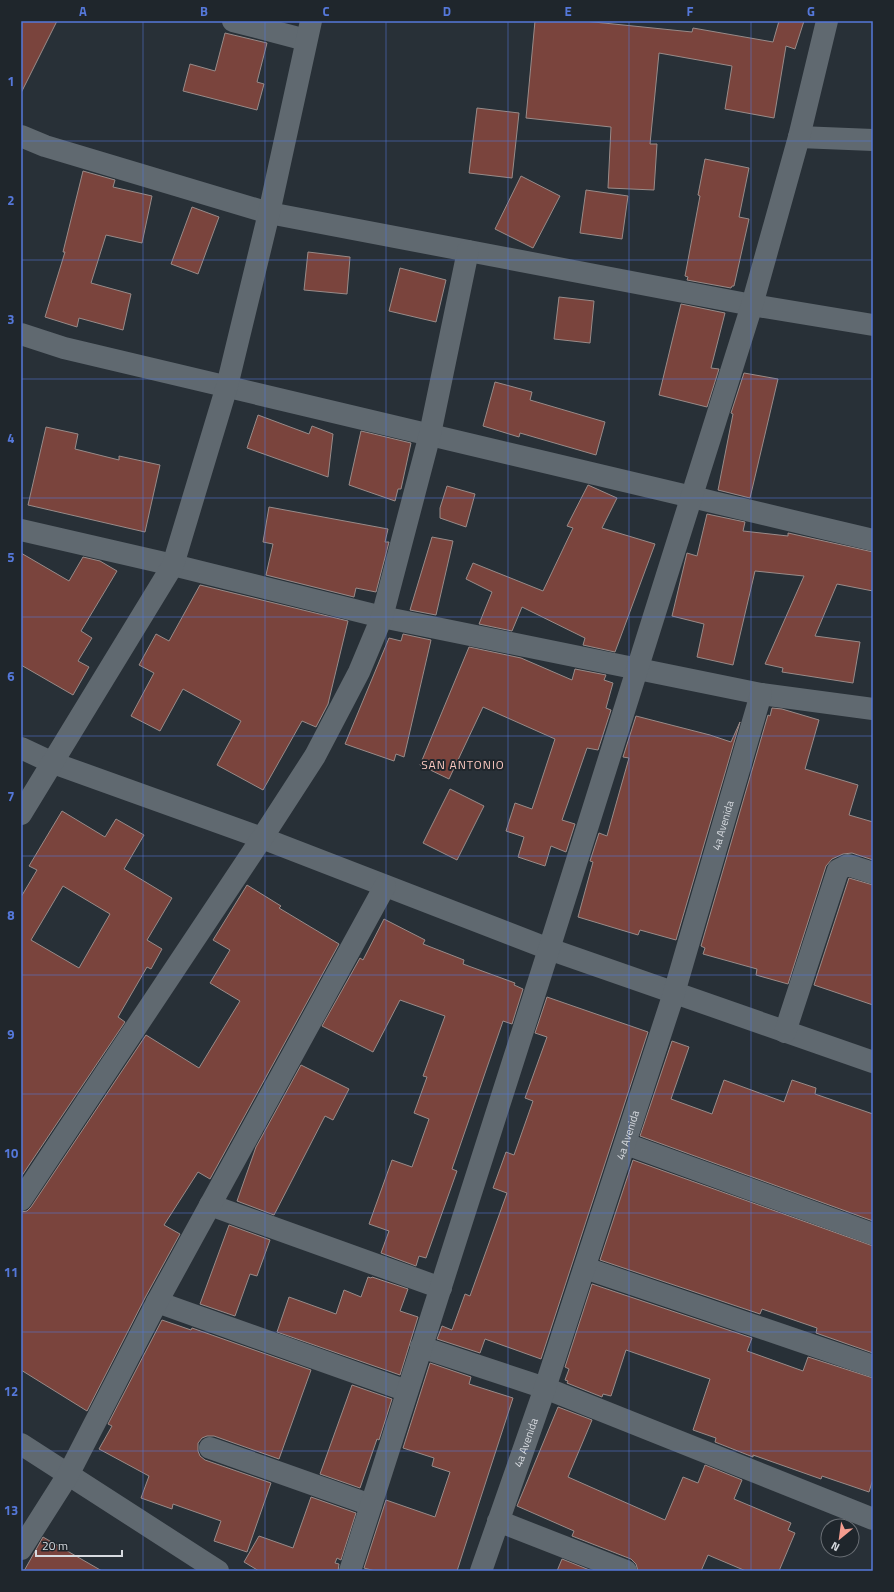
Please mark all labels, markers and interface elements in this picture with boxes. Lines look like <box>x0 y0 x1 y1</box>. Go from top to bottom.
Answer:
text: A <box>79 1 87 21</box>
text: B <box>200 1 208 21</box>
text: C <box>322 1 330 21</box>
text: D <box>443 1 451 21</box>
text: E <box>564 1 572 21</box>
text: F <box>687 1 694 21</box>
text: G <box>807 1 815 21</box>
text: 1 <box>7 71 15 91</box>
text: 2 <box>7 190 15 210</box>
text: 3 <box>7 309 15 329</box>
text: 4 <box>7 428 15 448</box>
text: 5 <box>7 547 15 567</box>
text: 6 <box>7 666 15 686</box>
district label: SAN ANTONIO <box>421 755 505 774</box>
text: 7 <box>7 786 15 806</box>
street label: 4a Avenida <box>708 798 738 852</box>
text: 8 <box>7 905 15 925</box>
text: 9 <box>7 1024 15 1044</box>
street label: 4a Avenida <box>612 1108 643 1162</box>
text: 10 <box>4 1143 18 1163</box>
text: 11 <box>4 1262 18 1282</box>
text: 12 <box>4 1381 18 1401</box>
street label: 4a Avenida <box>510 1415 542 1469</box>
text: 13 <box>4 1500 18 1520</box>
north arrow <box>820 1518 860 1558</box>
scale bar <box>36 1532 122 1558</box>
text: 20 m <box>42 1536 68 1555</box>
text: N <box>828 1538 842 1556</box>

